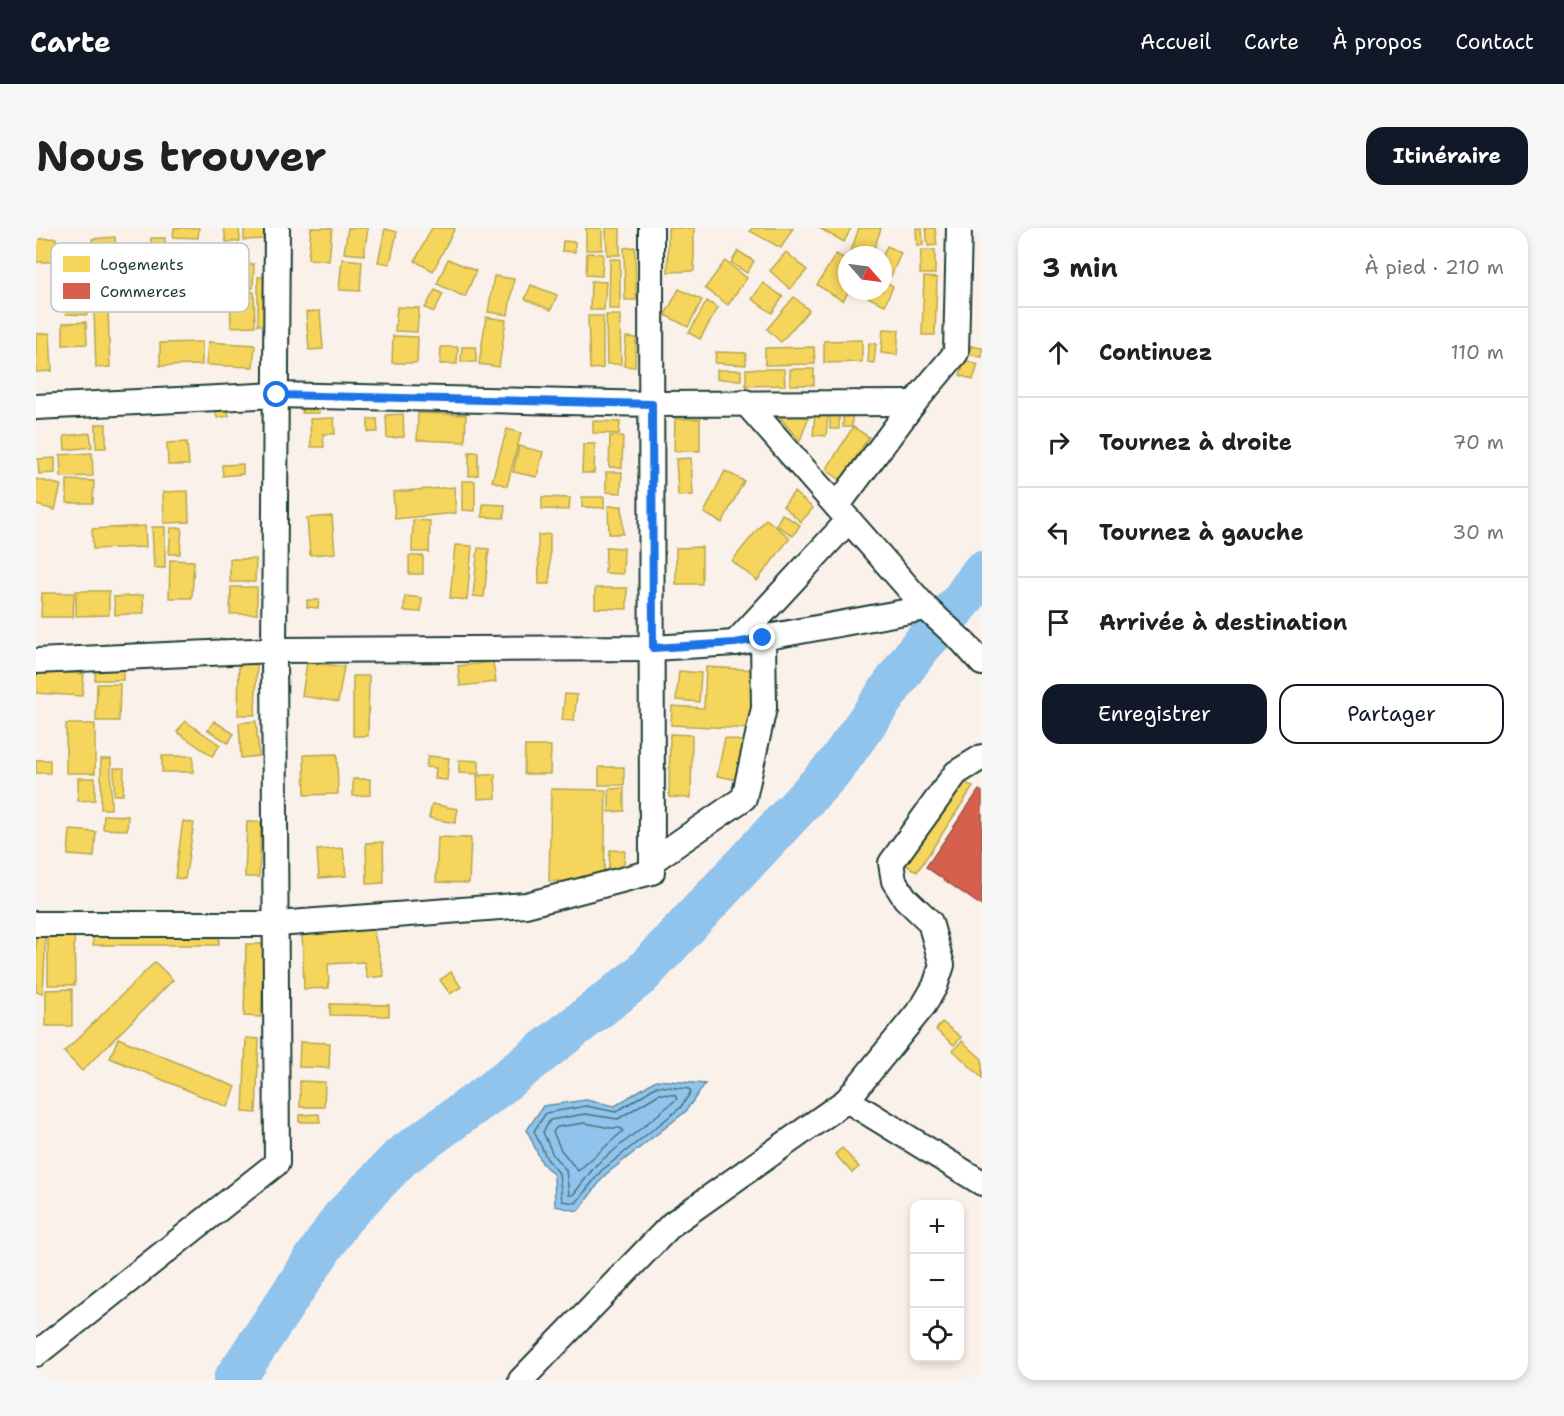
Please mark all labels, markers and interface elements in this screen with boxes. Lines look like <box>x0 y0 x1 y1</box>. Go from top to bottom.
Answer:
text: Carte <box>30 23 111 61</box>
text: Accueil <box>1140 28 1211 56</box>
text: Carte <box>1244 28 1299 56</box>
text: À propos <box>1332 28 1422 56</box>
text: Contact <box>1455 28 1534 56</box>
button: Itinéraire <box>1366 127 1528 185</box>
text: Nous trouver <box>36 128 326 184</box>
legend <box>51 243 249 312</box>
north arrow <box>838 246 892 300</box>
text: 3 min <box>1042 250 1118 285</box>
text: Logements <box>100 254 184 275</box>
text: À pied · 210 m <box>1364 254 1504 280</box>
text: Commerces <box>100 281 187 302</box>
icon: ahead <box>1042 336 1075 369</box>
text: Continuez <box>1099 338 1212 367</box>
text: 110 m <box>1450 339 1504 365</box>
route start <box>263 381 289 407</box>
icon: right <box>1042 426 1075 459</box>
text: Tournez à droite <box>1099 428 1292 457</box>
text: 70 m <box>1452 429 1504 455</box>
icon: left <box>1042 516 1075 549</box>
text: Tournez à gauche <box>1099 518 1304 547</box>
text: 30 m <box>1452 519 1504 545</box>
icon: arrive <box>1042 606 1075 639</box>
text: Arrivée à destination <box>1099 608 1347 637</box>
route end <box>749 624 775 650</box>
button: Enregistrer <box>1042 684 1267 744</box>
button: Partager <box>1279 684 1504 744</box>
map controls <box>910 1200 964 1362</box>
button: + <box>910 1200 964 1254</box>
button: − <box>910 1254 964 1308</box>
button: locate <box>910 1308 964 1362</box>

